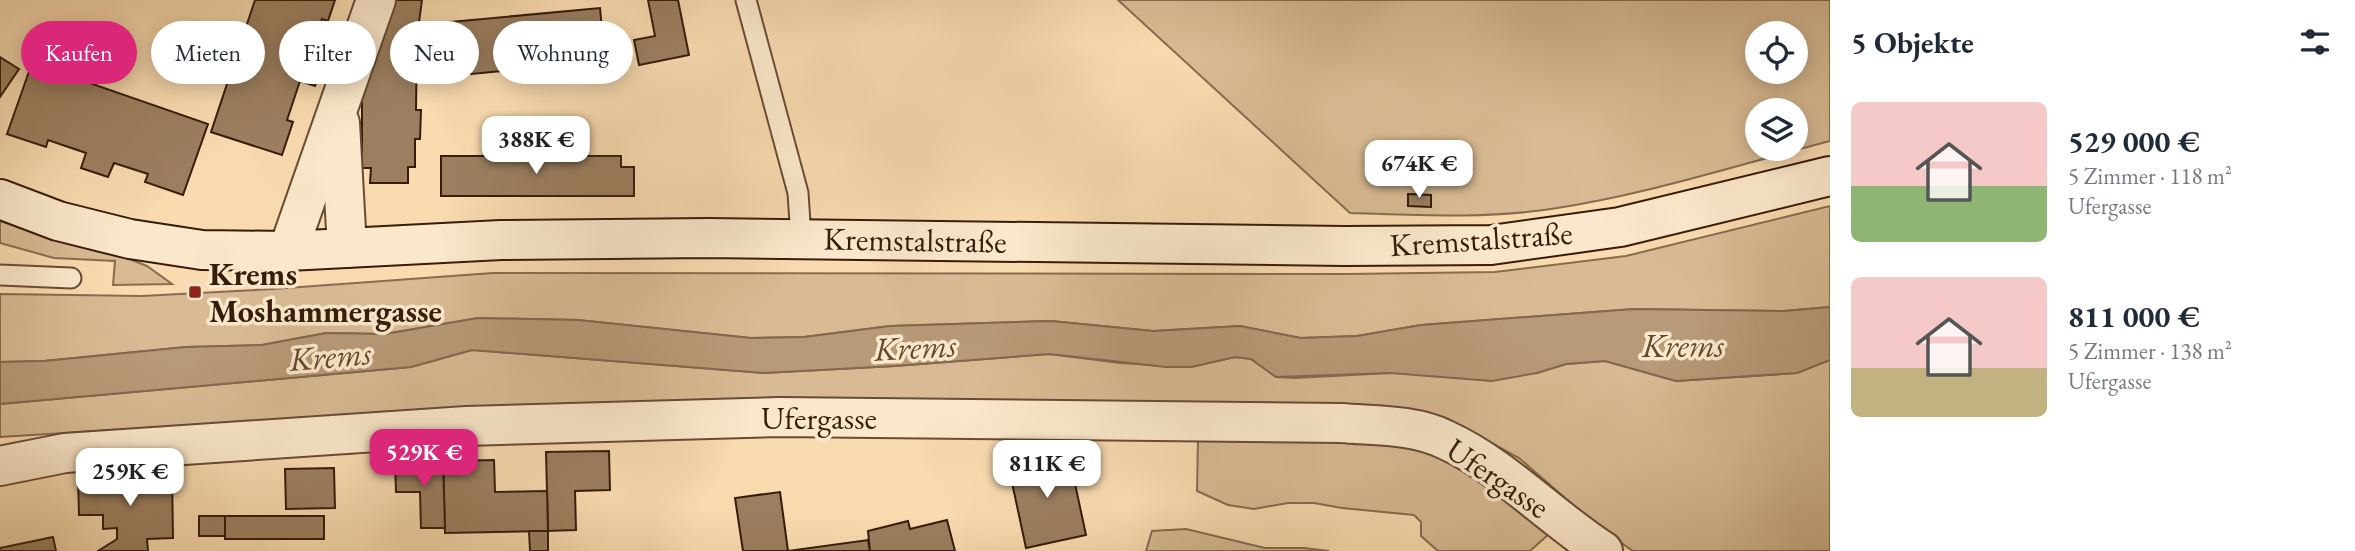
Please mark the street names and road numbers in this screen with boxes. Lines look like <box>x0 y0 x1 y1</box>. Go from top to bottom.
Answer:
street label: Kremstalstraße <box>1388 212 1574 266</box>
street label: Kremstalstraße <box>823 217 1007 263</box>
street label: Ufergasse <box>761 397 877 439</box>
street label: Ufergasse <box>1438 428 1558 528</box>

